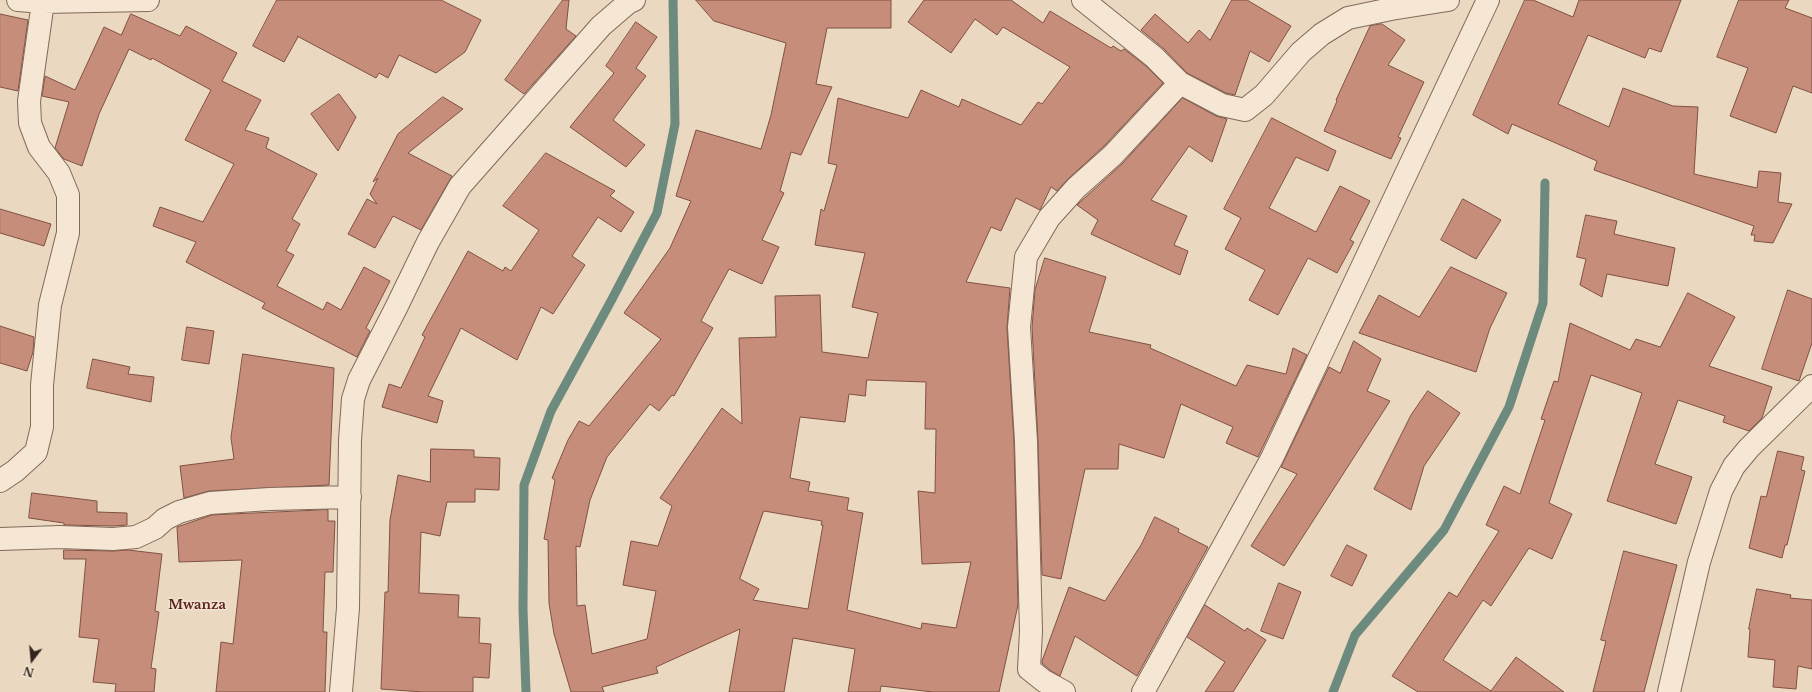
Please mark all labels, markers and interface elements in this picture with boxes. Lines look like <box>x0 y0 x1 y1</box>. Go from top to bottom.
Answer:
district label: Mwanza <box>168 597 226 613</box>
north arrow <box>12 640 52 680</box>
text: N <box>22 663 36 680</box>

